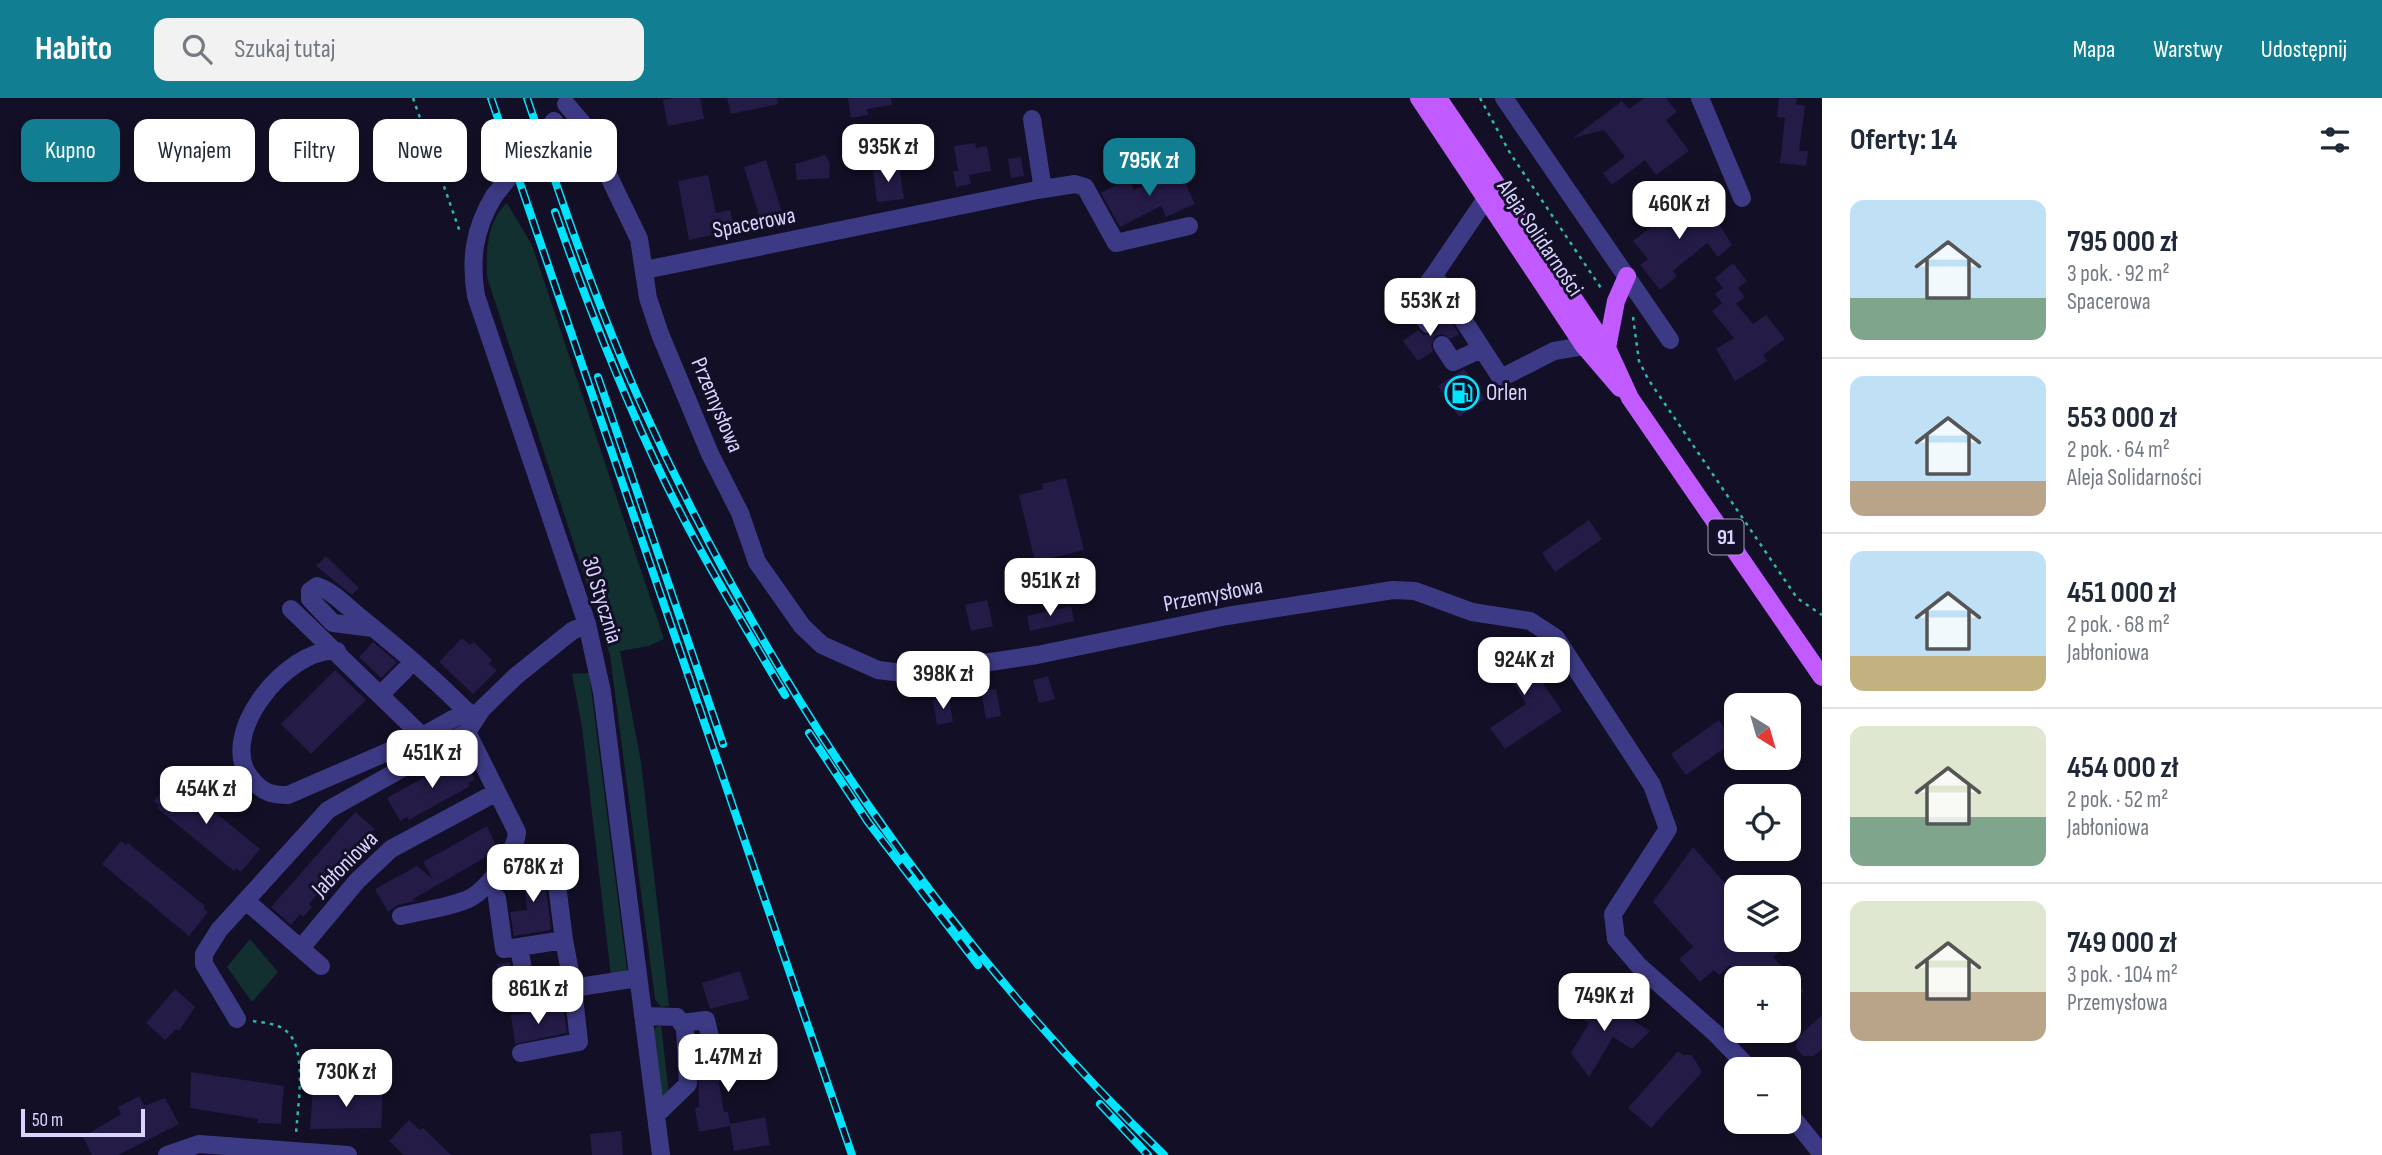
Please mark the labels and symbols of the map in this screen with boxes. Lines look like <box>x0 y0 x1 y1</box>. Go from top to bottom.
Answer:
pin: 935K zł <box>823 125 953 184</box>
pin: 795K zł <box>1084 139 1214 198</box>
street label: Aleja Solidarności <box>1490 173 1589 302</box>
pin: 460K zł <box>1614 181 1744 241</box>
street label: Spacerowa <box>710 201 798 245</box>
pin: 553K zł <box>1365 278 1495 338</box>
street label: Przemysłowa <box>684 353 750 457</box>
fuel station icon: Orlen <box>1443 374 1481 412</box>
place label: Orlen <box>1486 379 1527 407</box>
road number: 91 <box>1708 520 1744 555</box>
street label: 30 Stycznia <box>576 553 628 647</box>
pin: 951K zł <box>985 559 1115 618</box>
street label: Przemysłowa <box>1161 572 1265 618</box>
pin: 924K zł <box>1459 638 1589 697</box>
pin: 398K zł <box>878 652 1008 711</box>
north arrow <box>1724 693 1801 770</box>
pin: 451K zł <box>367 730 497 790</box>
pin: 454K zł <box>141 766 271 826</box>
street label: Jabłoniowa <box>305 825 384 904</box>
pin: 678K zł <box>468 844 598 904</box>
pin: 861K zł <box>473 967 603 1026</box>
pin: 749K zł <box>1539 974 1669 1033</box>
pin: 1.47M zł <box>656 1034 800 1094</box>
pin: 730K zł <box>281 1049 411 1109</box>
scale bar <box>21 1106 145 1138</box>

